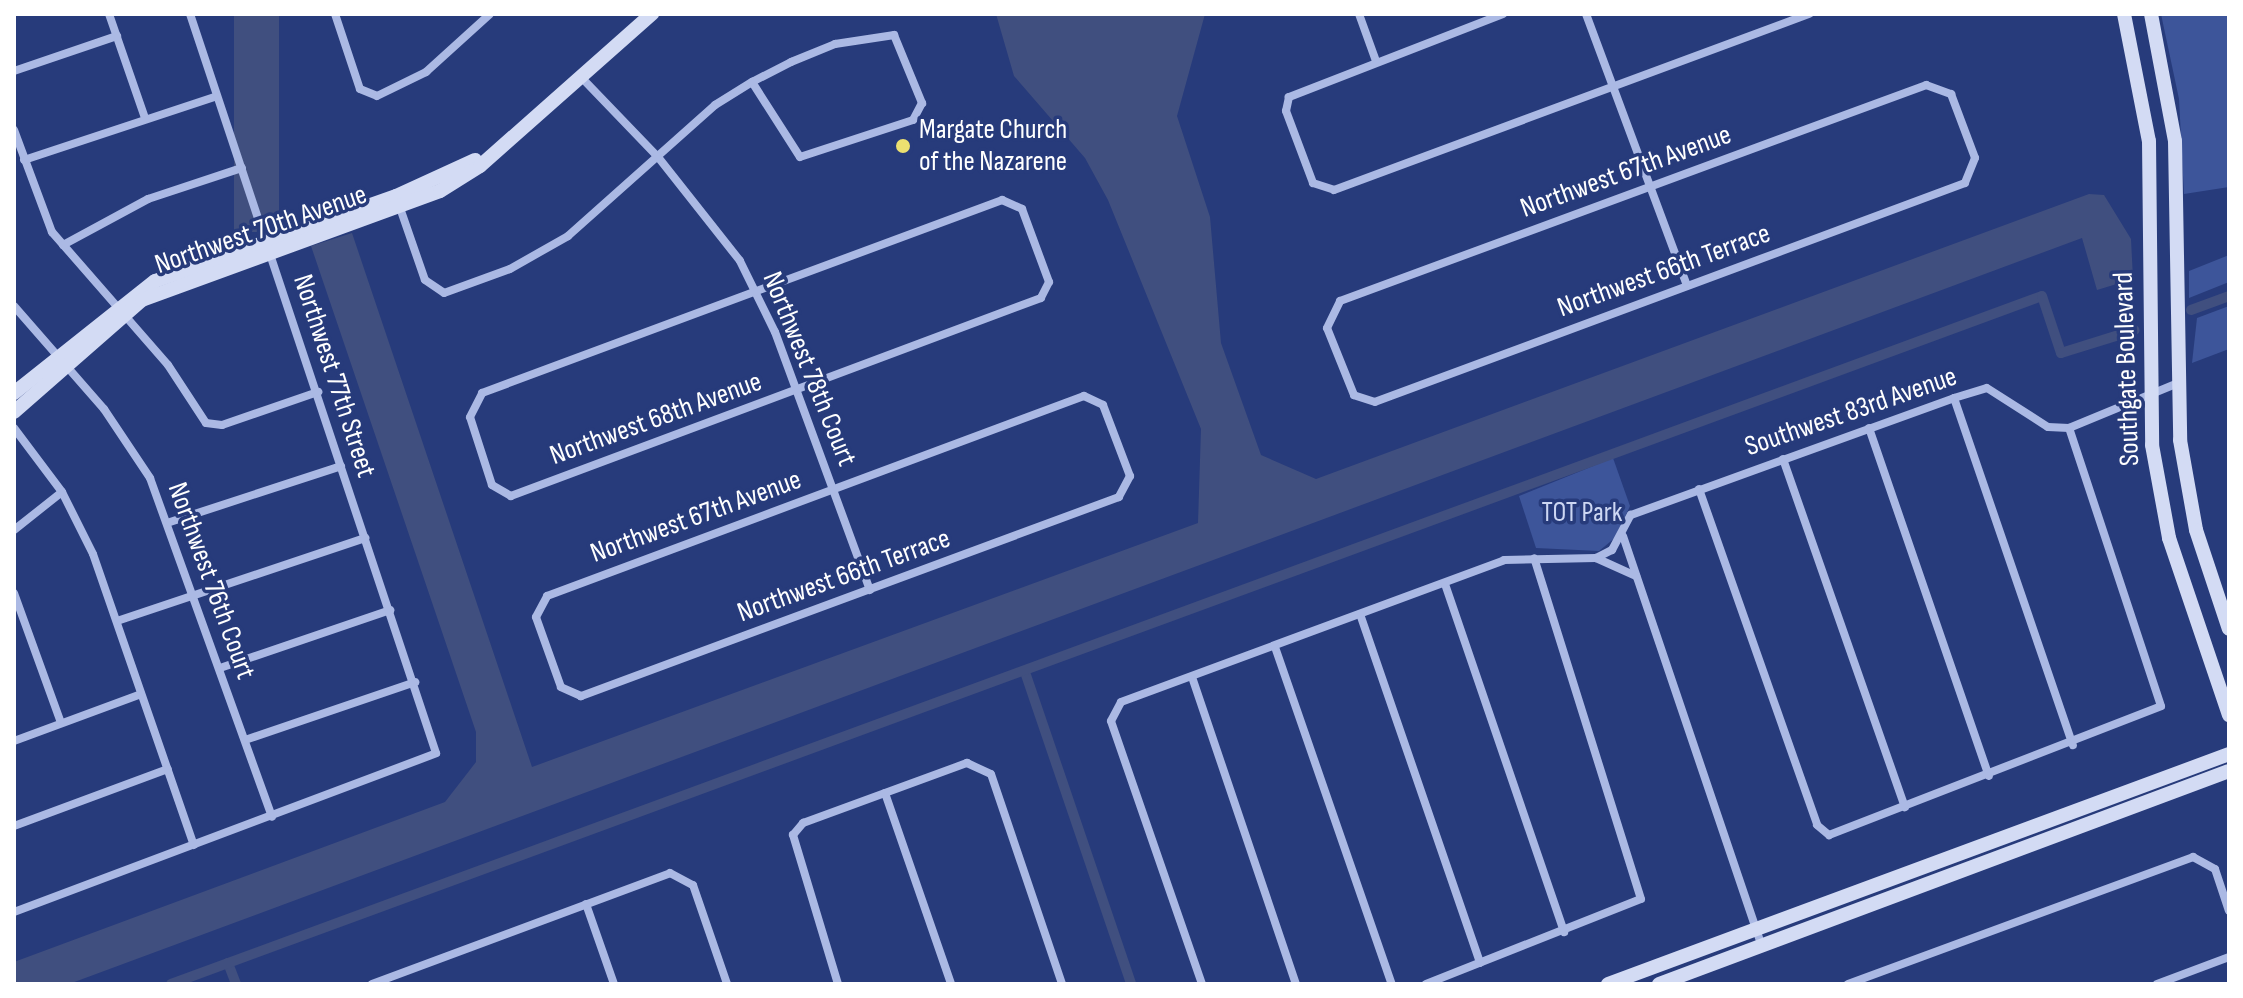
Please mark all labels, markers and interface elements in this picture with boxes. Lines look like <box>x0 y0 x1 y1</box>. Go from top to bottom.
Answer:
place label: Margate Church of the Nazarene <box>919 113 1067 179</box>
street label: Northwest 67th Avenue <box>1516 118 1736 226</box>
marker: Margate Church of the Nazarene <box>894 137 912 155</box>
street label: Northwest 70th Avenue <box>151 178 371 282</box>
street label: Northwest 66th Terrace <box>1553 217 1775 325</box>
street label: Northwest 78th Court <box>755 267 863 471</box>
street label: Northwest 77th Street <box>285 270 383 482</box>
street label: Southgate Boulevard <box>2107 271 2147 467</box>
street label: Southwest 83rd Avenue <box>1741 360 1961 464</box>
street label: Northwest 68th Avenue <box>546 365 766 473</box>
street label: Northwest 67th Avenue <box>586 463 806 571</box>
street label: Northwest 76th Court <box>160 478 262 684</box>
park label: TOT Park <box>1541 496 1623 530</box>
street label: Northwest 66th Terrace <box>733 522 955 630</box>

